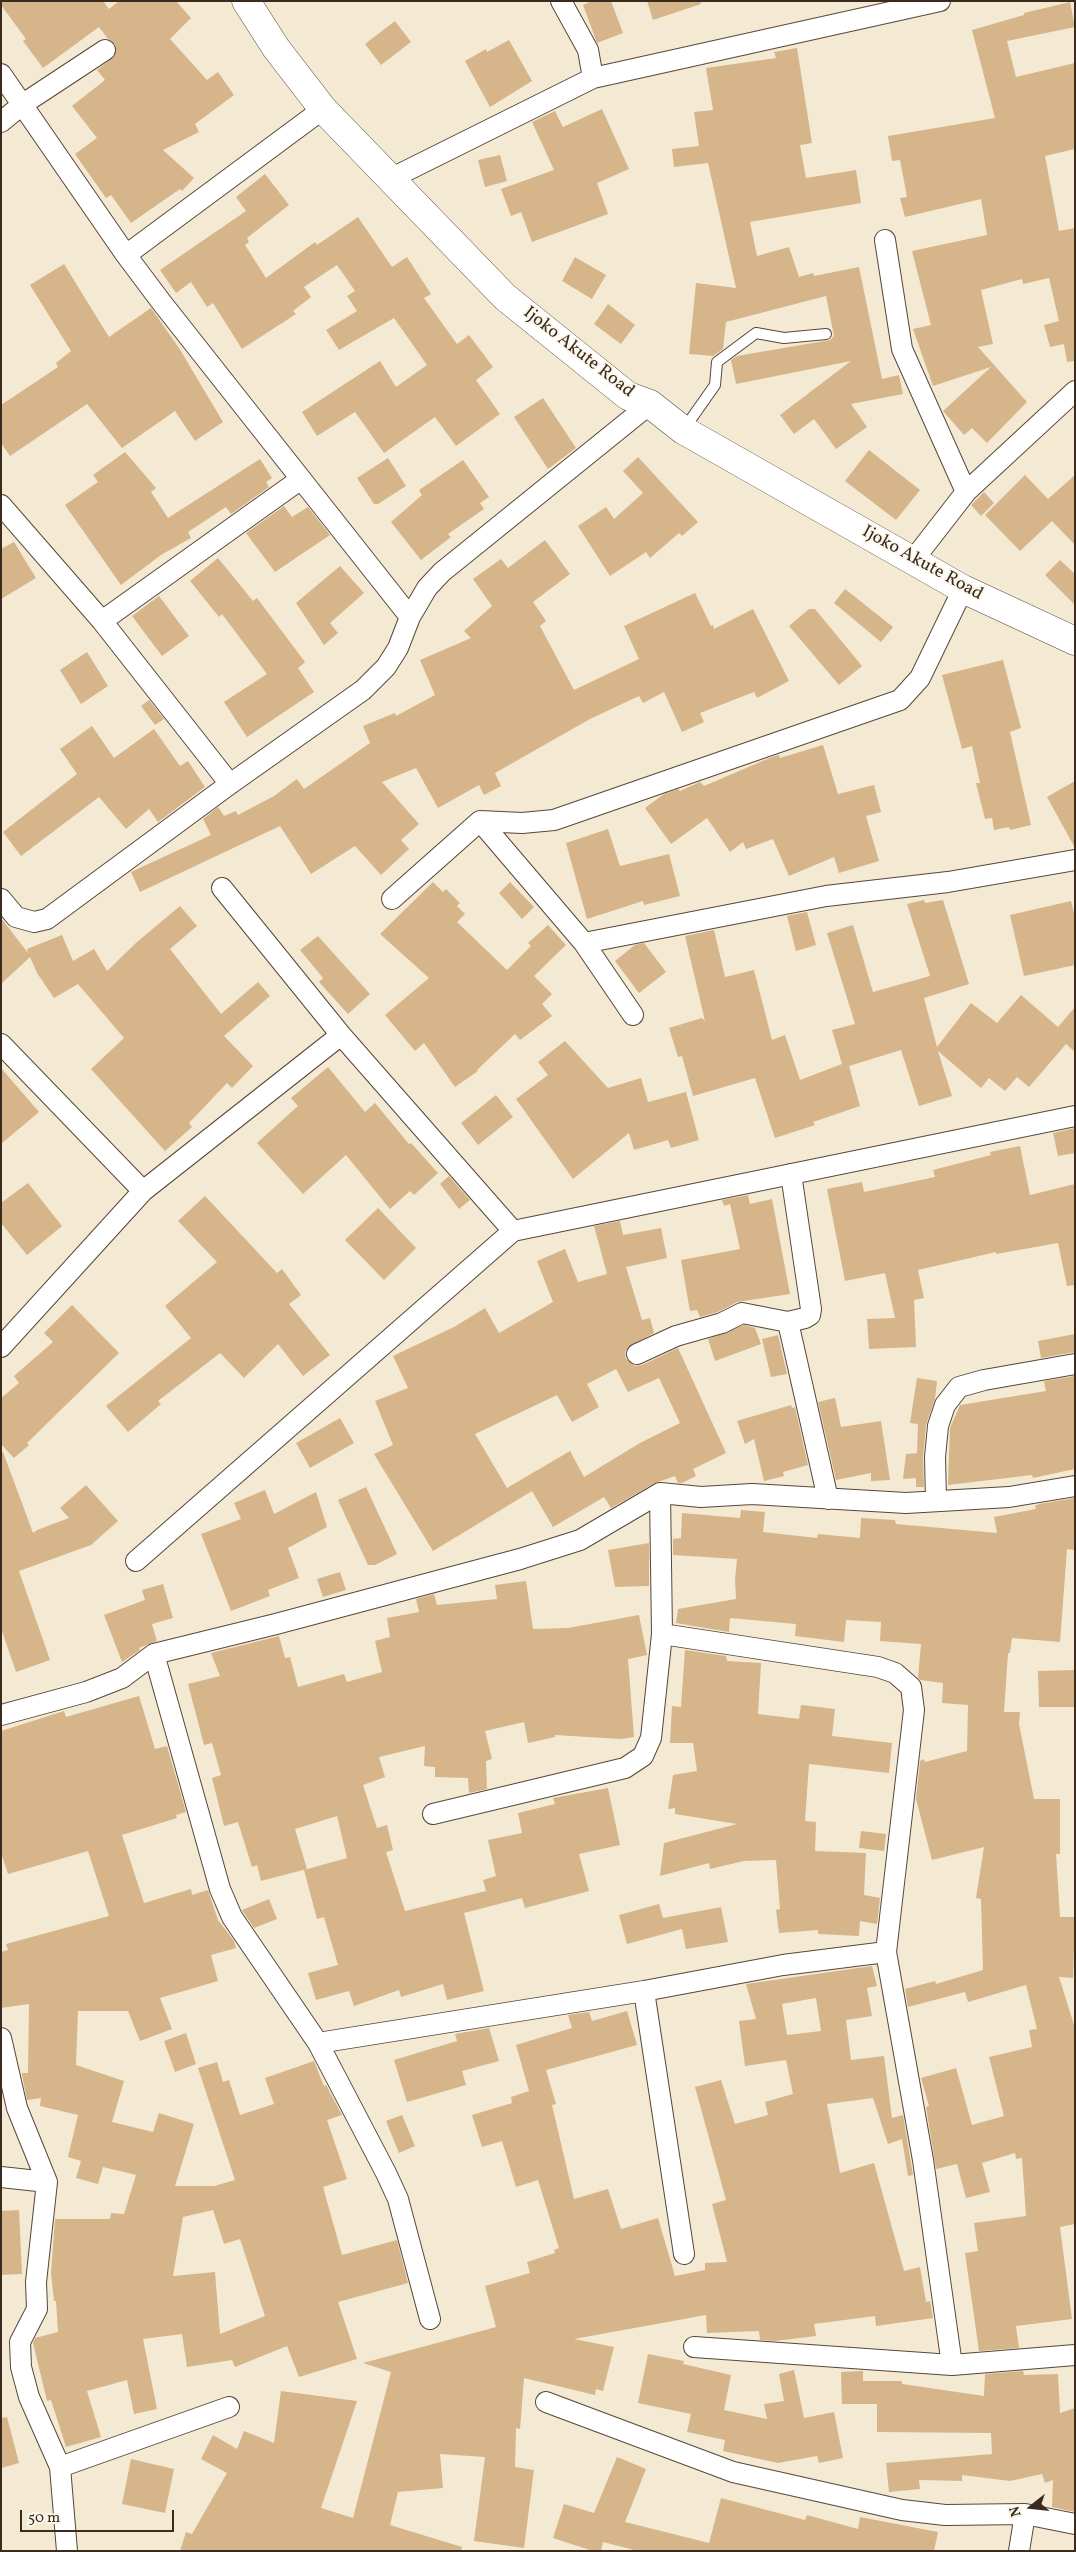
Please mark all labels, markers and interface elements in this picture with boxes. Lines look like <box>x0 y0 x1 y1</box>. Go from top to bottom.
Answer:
street label: Ijoko Akute Road <box>518 303 638 403</box>
street label: Ijoko Akute Road <box>858 522 986 606</box>
north arrow <box>1006 2482 1056 2532</box>
scale bar <box>22 2500 176 2532</box>
text: N <box>1006 2504 1027 2519</box>
text: 50 m <box>28 2508 60 2529</box>

